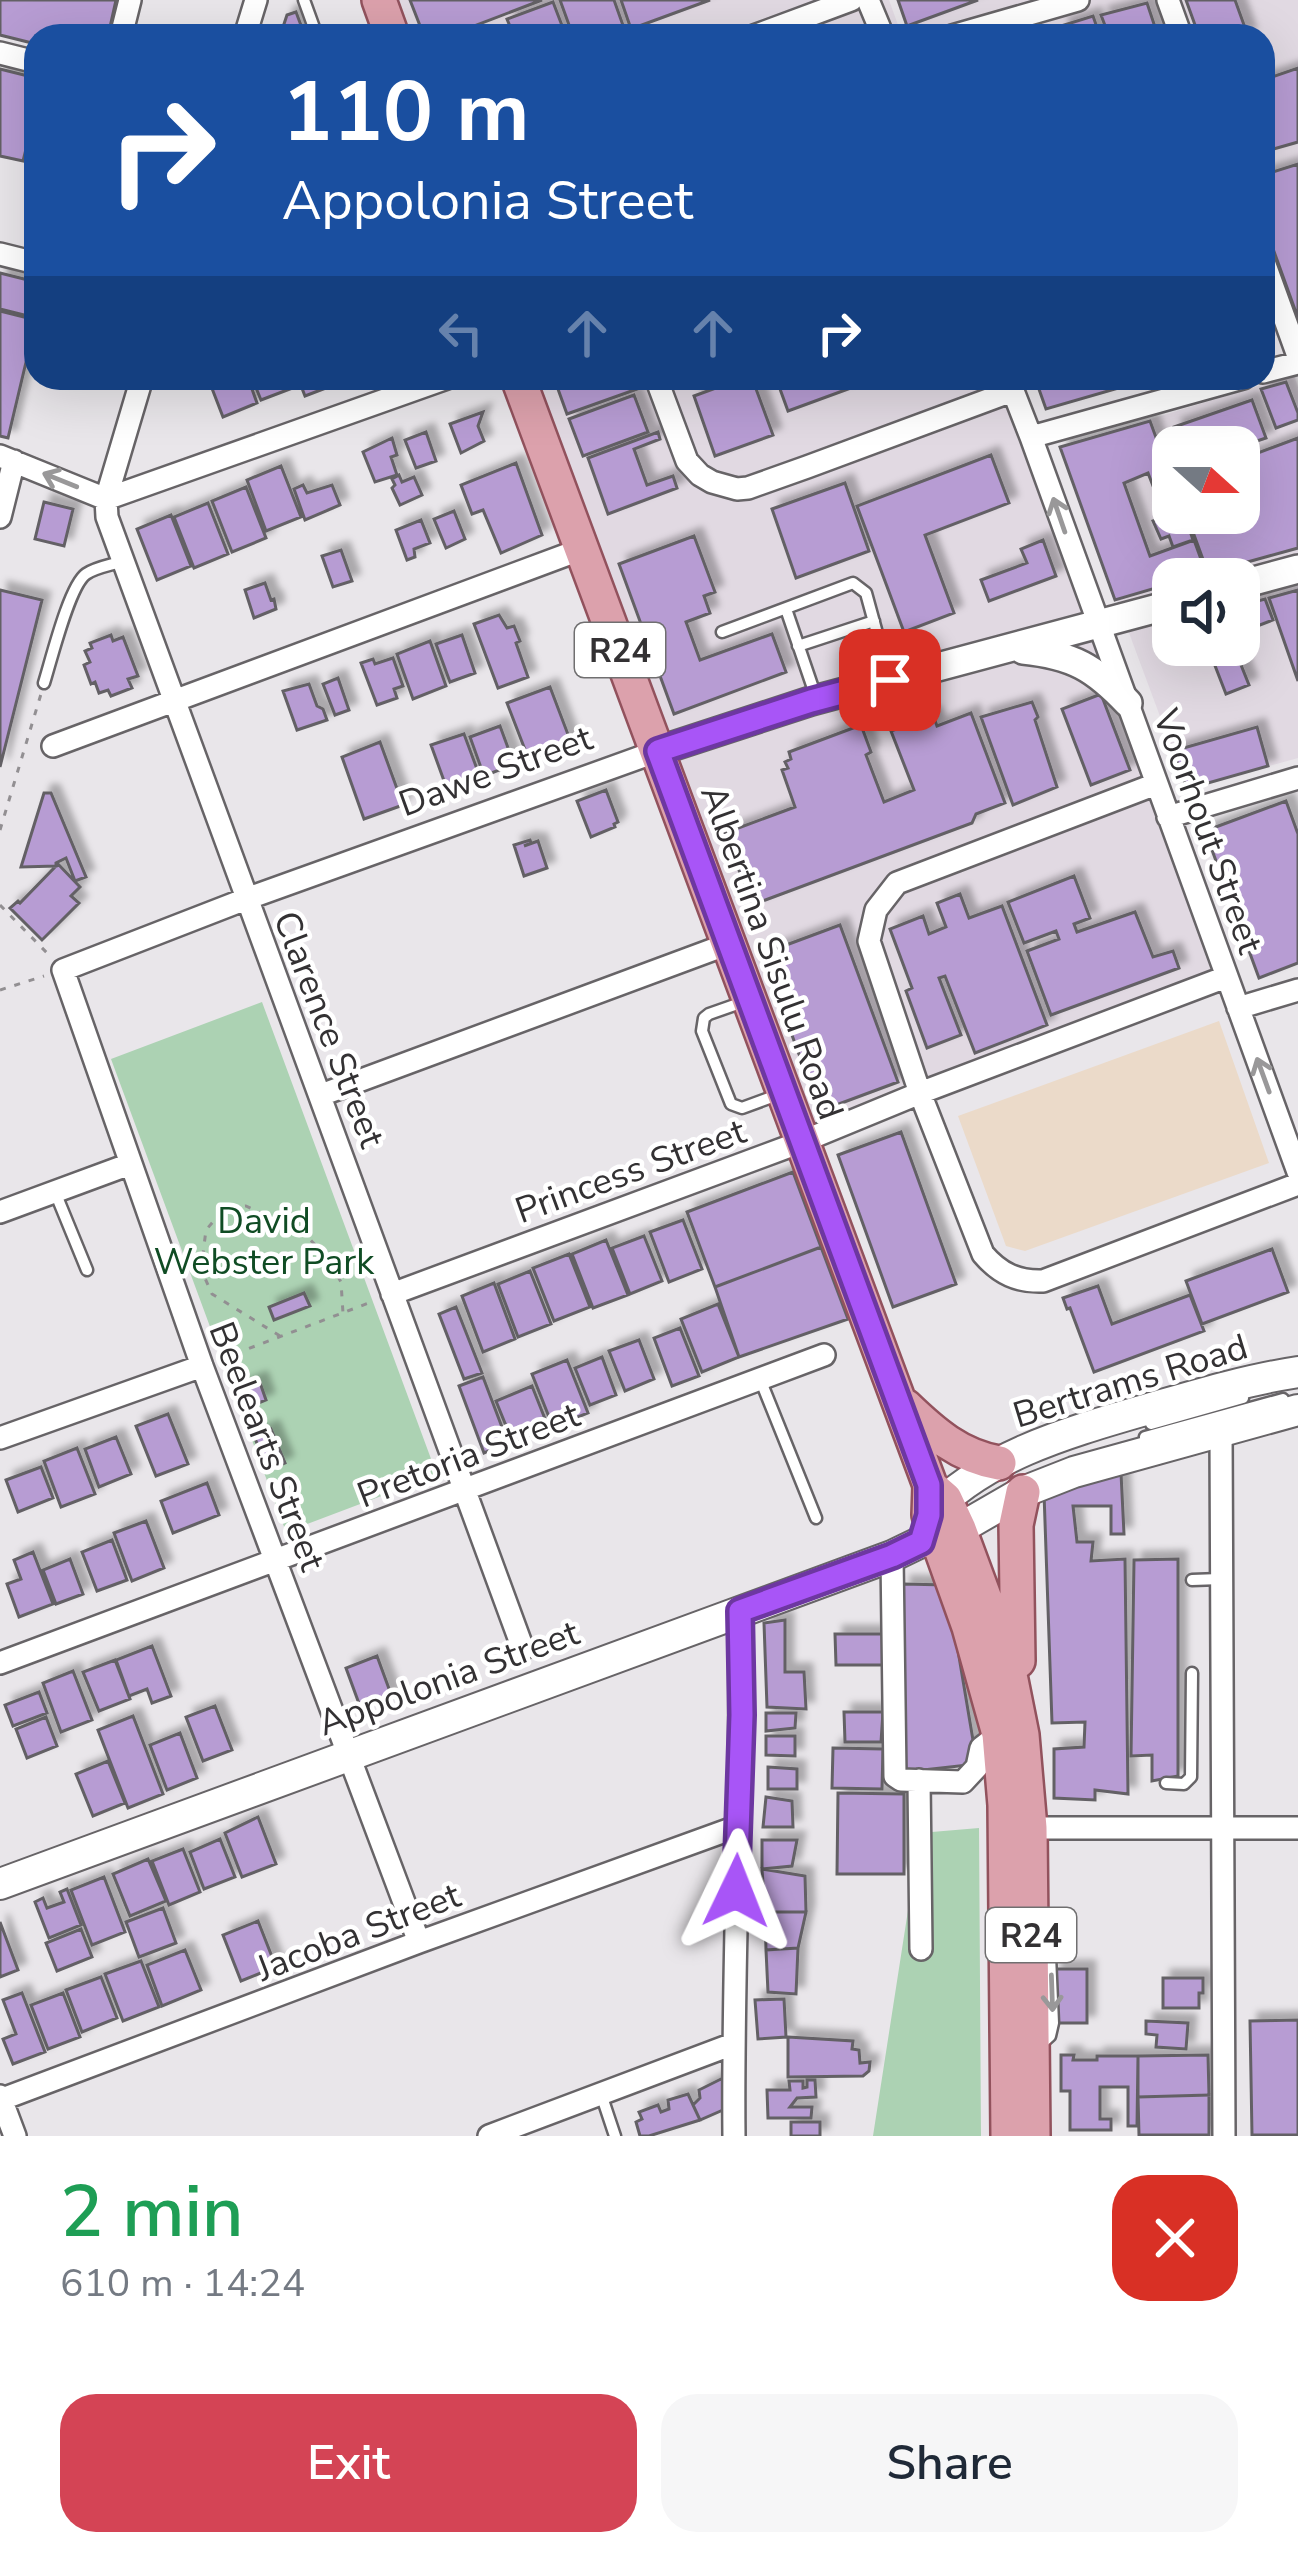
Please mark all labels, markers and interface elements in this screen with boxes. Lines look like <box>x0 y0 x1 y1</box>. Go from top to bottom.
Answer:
text: 110 m <box>282 55 530 170</box>
icon: right <box>84 72 240 228</box>
text: Appolonia Street <box>282 164 693 238</box>
icon: left <box>428 300 494 366</box>
icon: ahead <box>554 300 620 366</box>
icon: ahead <box>680 300 746 366</box>
icon: right <box>806 300 872 366</box>
north arrow <box>1152 426 1260 534</box>
map controls <box>1152 426 1260 666</box>
one-way arrow <box>42 468 79 489</box>
one-way arrow <box>1047 497 1068 534</box>
button: sound <box>1152 558 1260 666</box>
road number: R24 <box>575 623 665 677</box>
pin <box>839 629 941 731</box>
icon: arrive <box>857 647 923 713</box>
street label: Voorhout Street <box>1140 702 1275 961</box>
street label: Dawe Street <box>392 714 599 829</box>
street label: Albertina Sisulu Road <box>688 779 855 1127</box>
street label: Clarence Street <box>261 904 396 1155</box>
one-way arrow <box>1250 1057 1272 1094</box>
street label: Princess Street <box>509 1107 753 1236</box>
park label: David Webster Park <box>154 1197 375 1287</box>
street label: Beelearts Street <box>197 1315 337 1578</box>
street label: Bertrams Road <box>1007 1323 1254 1440</box>
street label: Pretoria Street <box>350 1390 587 1520</box>
street label: Appolonia Street <box>311 1608 586 1748</box>
position arrow <box>673 1828 799 1954</box>
street label: Jacoba Street <box>249 1871 468 1994</box>
road number: R24 <box>986 1908 1076 1962</box>
one-way arrow <box>1041 1973 1064 2012</box>
text: 2 min <box>60 2163 243 2261</box>
button: close <box>1112 2175 1238 2301</box>
text: 610 m · 14:24 <box>60 2257 305 2310</box>
button: Exit <box>60 2394 637 2532</box>
button: Share <box>661 2394 1238 2532</box>

